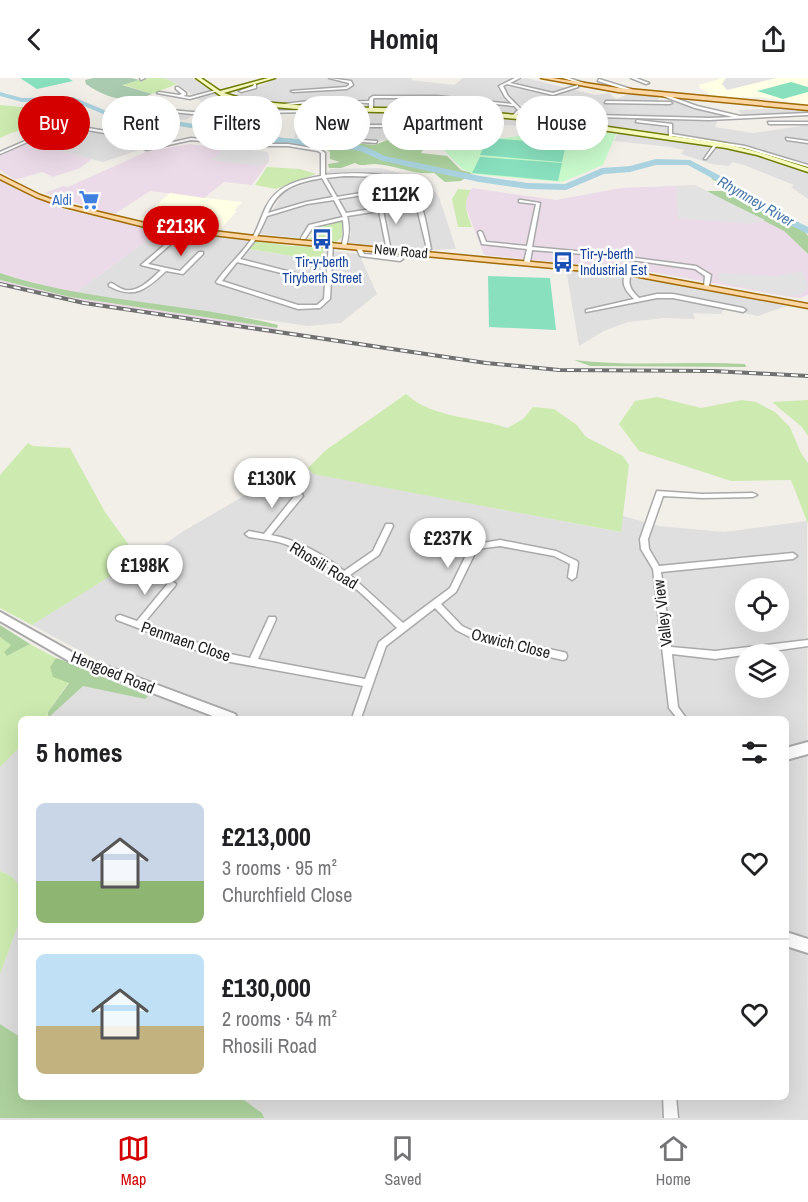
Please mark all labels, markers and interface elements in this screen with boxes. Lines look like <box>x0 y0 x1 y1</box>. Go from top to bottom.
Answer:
text: Homiq <box>370 21 438 57</box>
icon: back <box>18 23 51 56</box>
icon: share <box>757 23 790 56</box>
chip: Buy <box>18 96 90 150</box>
chip: Rent <box>102 96 180 150</box>
chip: Filters <box>192 96 282 150</box>
chip: New <box>294 96 370 150</box>
chip: Apartment <box>382 96 504 150</box>
chip: House <box>516 96 608 150</box>
water label: Rhymney River <box>714 171 799 232</box>
pin: £112K <box>354 174 438 225</box>
text: £112K <box>372 180 420 207</box>
supermarket icon: Aldi <box>77 188 101 212</box>
place label: Aldi <box>51 191 72 209</box>
pin: £213K <box>139 206 223 257</box>
text: £213K <box>157 212 205 239</box>
bus stop icon: Tir-y-berth Tiryberth Street <box>310 227 334 251</box>
street label: New Road <box>374 240 428 262</box>
place label: Tir-y-berth Industrial Est <box>580 245 647 279</box>
bus stop icon: Tir-y-berth Industrial Est <box>551 250 575 274</box>
place label: Tir-y-berth Tiryberth Street <box>282 253 362 287</box>
pin: £130K <box>230 458 314 509</box>
text: £130K <box>248 464 296 491</box>
pin: £237K <box>406 518 490 569</box>
text: £237K <box>424 524 472 551</box>
street label: Rhosili Road <box>286 536 362 594</box>
pin: £198K <box>103 545 187 596</box>
text: £198K <box>121 551 169 578</box>
street label: Valley View <box>647 578 677 648</box>
map controls <box>735 578 789 698</box>
button: locate <box>735 578 789 632</box>
street label: Penmaen Close <box>138 615 234 667</box>
street label: Oxwich Close <box>469 623 553 663</box>
button: layers <box>735 644 789 698</box>
street label: Hengoed Road <box>68 645 158 699</box>
text: 5 homes <box>36 735 123 770</box>
icon: filters <box>738 736 771 769</box>
text: £213,000 <box>222 819 311 854</box>
icon: home <box>84 827 156 899</box>
icon: heart <box>738 847 771 880</box>
text: 3 rooms · 95 m² <box>222 854 337 881</box>
text: Churchfield Close <box>222 881 352 908</box>
text: £130,000 <box>222 970 311 1005</box>
icon: home <box>84 978 156 1050</box>
icon: heart <box>738 998 771 1031</box>
text: 2 rooms · 54 m² <box>222 1005 337 1032</box>
text: Rhosili Road <box>222 1032 317 1059</box>
tab: Map <box>117 1132 150 1190</box>
tab: Saved <box>384 1132 422 1190</box>
tab: Home <box>656 1132 691 1190</box>

